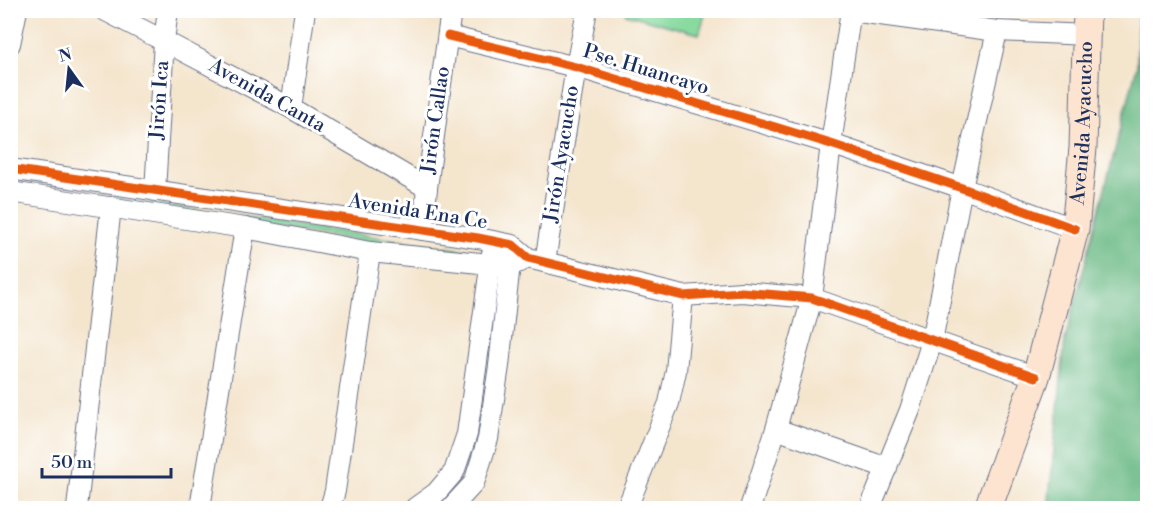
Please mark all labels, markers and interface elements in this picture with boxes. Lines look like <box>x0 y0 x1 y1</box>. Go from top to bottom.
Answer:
north arrow <box>39 39 99 99</box>
street label: Pse. Huancayo <box>580 39 712 101</box>
street label: Avenida Ayacucho <box>1065 41 1099 207</box>
text: N <box>57 44 74 67</box>
street label: Avenida Canta <box>203 53 331 139</box>
street label: Jirón Ica <box>145 59 175 141</box>
street label: Jirón Callao <box>416 65 456 176</box>
street label: Jirón Ayacucho <box>539 84 585 225</box>
street label: Avenida Ena Ce <box>346 189 489 235</box>
scale bar <box>42 441 171 479</box>
text: 50 m <box>51 451 93 474</box>

